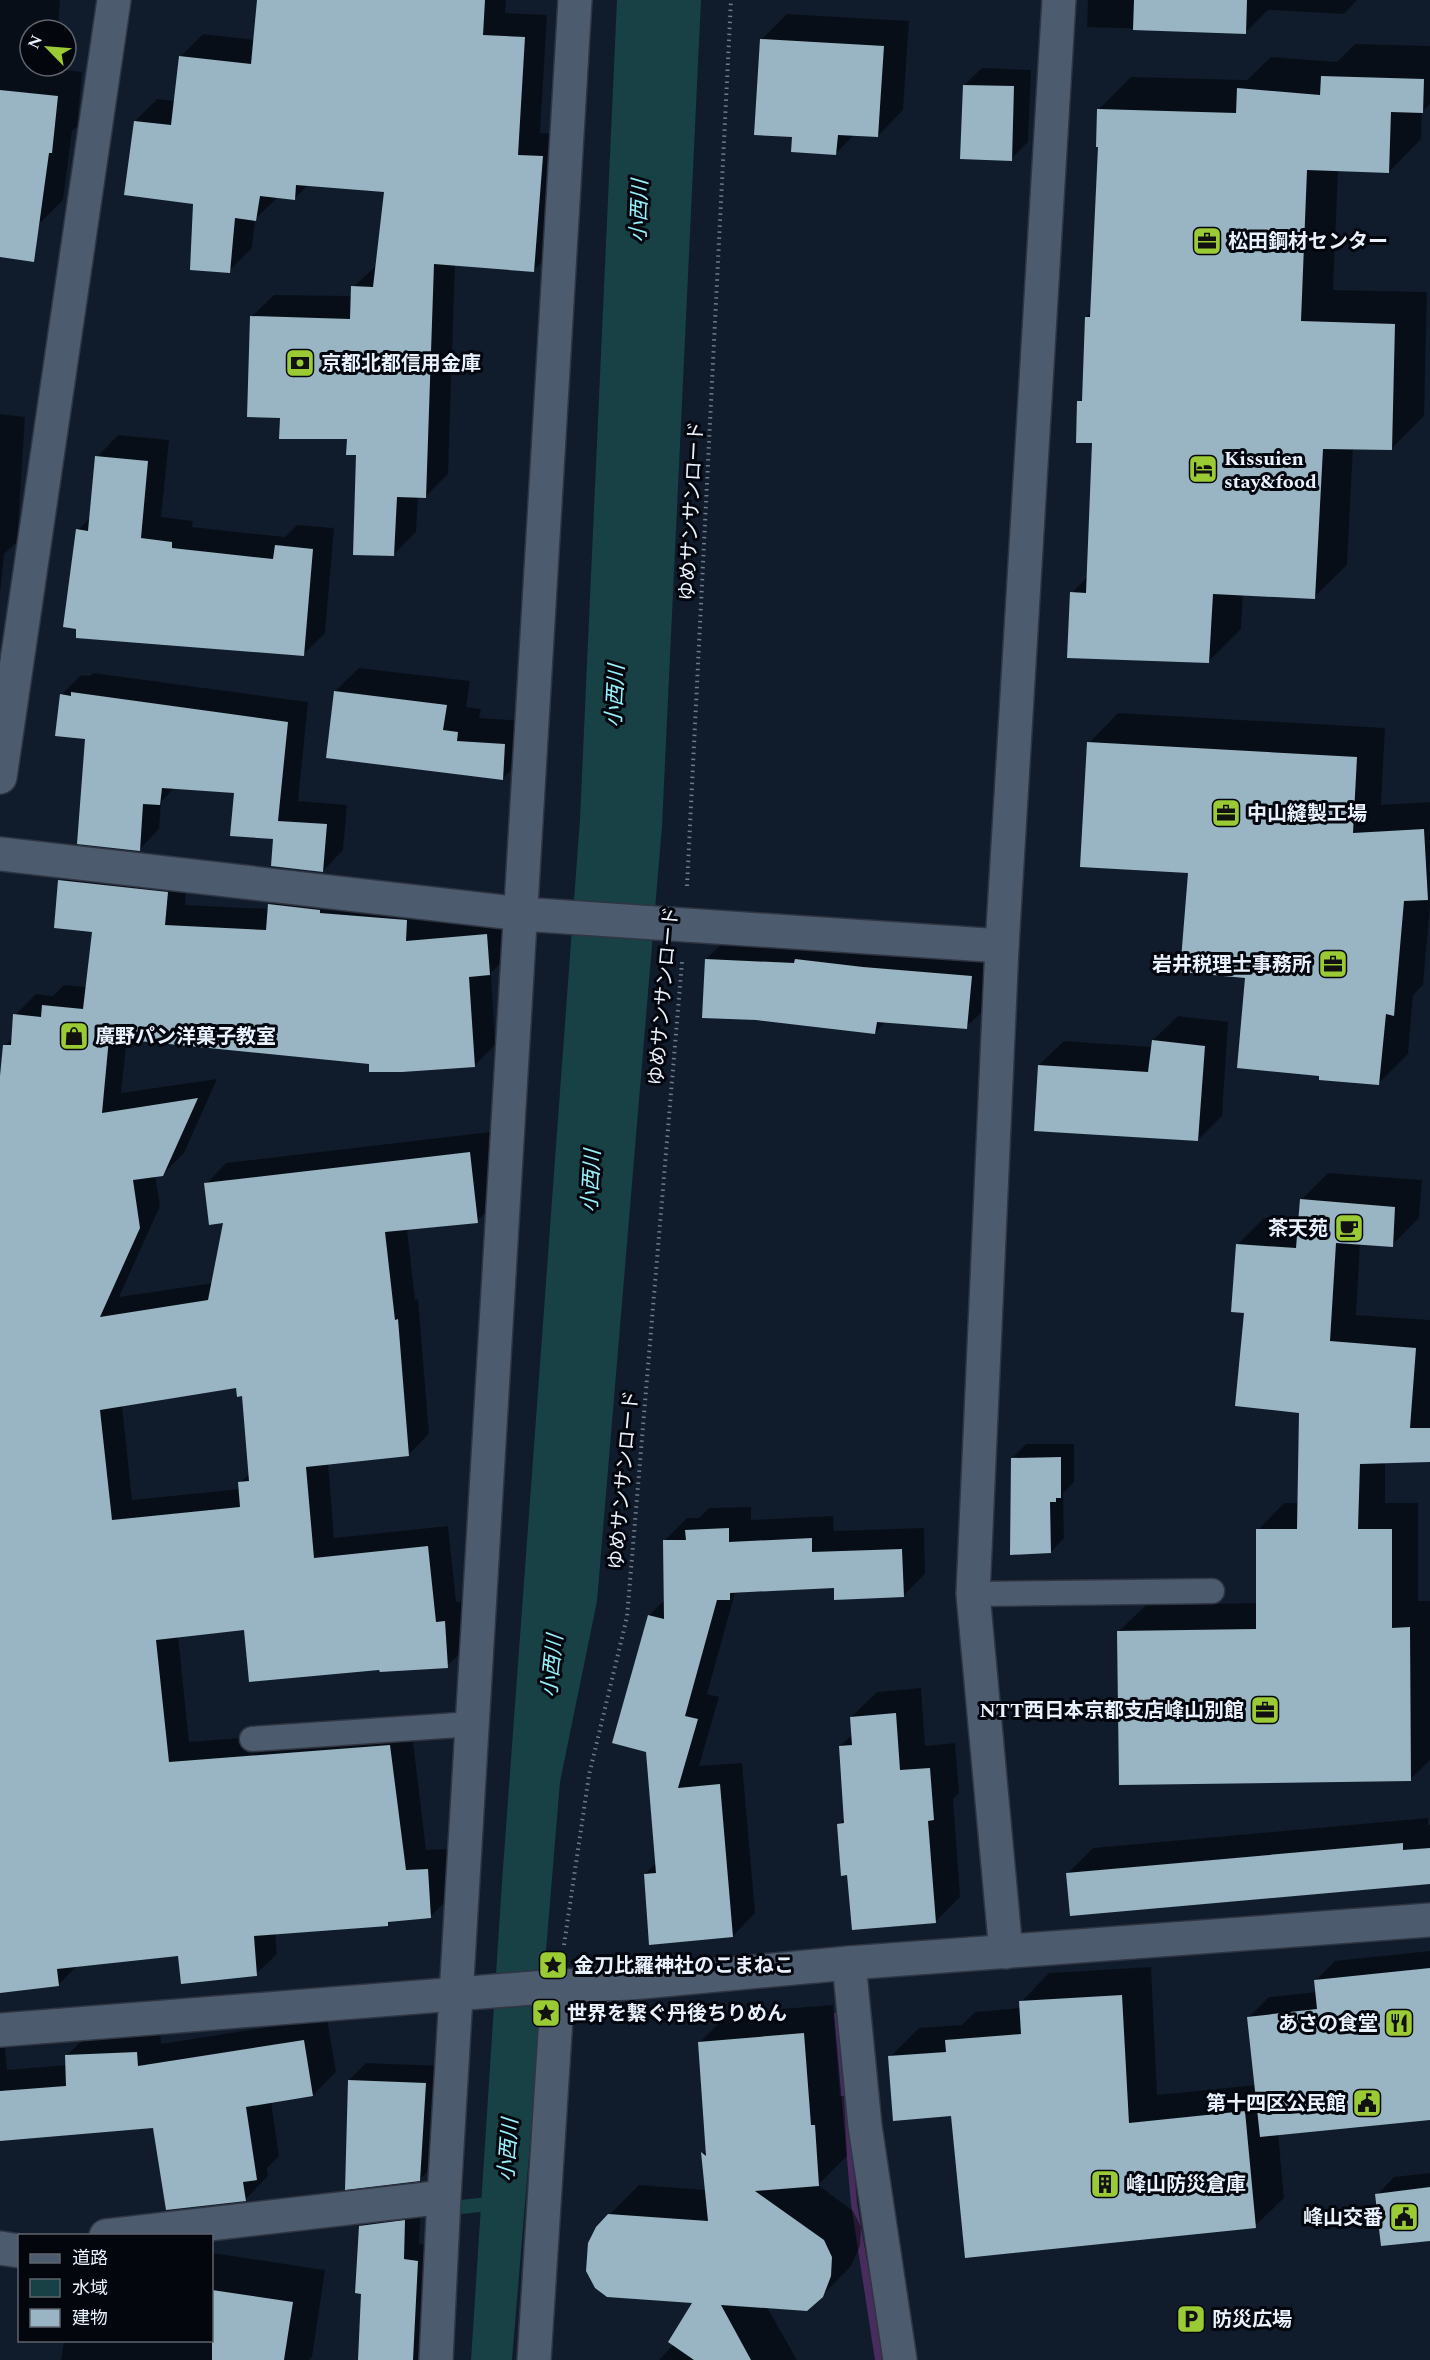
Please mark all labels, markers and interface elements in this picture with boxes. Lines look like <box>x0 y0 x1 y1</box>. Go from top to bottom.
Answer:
north arrow <box>18 18 78 78</box>
text: N <box>22 31 49 53</box>
water label: 小西川 <box>623 177 657 243</box>
office icon: 松田鋼材センター <box>1191 225 1223 257</box>
place label: 松田鋼材センター <box>1228 227 1388 257</box>
bank icon: 京都北都信用金庫 <box>284 347 316 379</box>
place label: 京都北都信用金庫 <box>321 349 481 379</box>
street label: ゆめサンサンロード <box>672 420 712 602</box>
place label: Kissuien stay&food <box>1224 444 1317 497</box>
hotel icon: Kissuien stay&food <box>1187 453 1219 485</box>
water label: 小西川 <box>598 662 634 728</box>
office icon: 中山縫製工場 <box>1210 797 1242 829</box>
place label: 中山縫製工場 <box>1247 799 1367 829</box>
street label: ゆめサンサンロード <box>641 905 687 1087</box>
office icon: 岩井税理士事務所 <box>1317 948 1349 980</box>
place label: 岩井税理士事務所 <box>1152 950 1312 980</box>
shop icon: 廣野パン洋菓子教室 <box>58 1020 90 1052</box>
place label: 廣野パン洋菓子教室 <box>95 1022 276 1052</box>
water label: 小西川 <box>574 1147 610 1213</box>
cafe icon: 茶天苑 <box>1333 1212 1365 1244</box>
place label: 茶天苑 <box>1268 1214 1328 1244</box>
street label: ゆめサンサンロード <box>601 1389 647 1571</box>
water label: 小西川 <box>534 1631 572 1699</box>
office icon: NTT西日本京都支店峰山別館 <box>1249 1694 1281 1726</box>
place label: NTT西日本京都支店峰山別館 <box>980 1696 1244 1726</box>
place icon: 金刀比羅神社のこまねこ <box>537 1949 569 1981</box>
place label: 金刀比羅神社のこまねこ <box>574 1951 794 1981</box>
place icon: 世界を繋ぐ丹後ちりめん <box>530 1997 562 2029</box>
place label: 世界を繋ぐ丹後ちりめん <box>567 1999 787 2029</box>
restaurant icon: あさの食堂 <box>1383 2007 1415 2039</box>
place label: あさの食堂 <box>1278 2009 1378 2039</box>
public building icon: 第十四区公民館 <box>1351 2087 1383 2119</box>
place label: 第十四区公民館 <box>1206 2089 1346 2119</box>
water label: 小西川 <box>491 2116 527 2183</box>
building icon: 峰山防災倉庫 <box>1089 2168 1121 2200</box>
place label: 峰山防災倉庫 <box>1126 2170 1246 2200</box>
public building icon: 峰山交番 <box>1388 2201 1420 2233</box>
place label: 峰山交番 <box>1303 2203 1383 2233</box>
legend <box>18 2234 213 2342</box>
text: 道路 <box>72 2245 108 2272</box>
text: 水域 <box>72 2275 108 2302</box>
parking icon: 防災広場 <box>1175 2303 1207 2335</box>
text: 建物 <box>72 2305 108 2332</box>
place label: 防災広場 <box>1212 2305 1292 2335</box>

